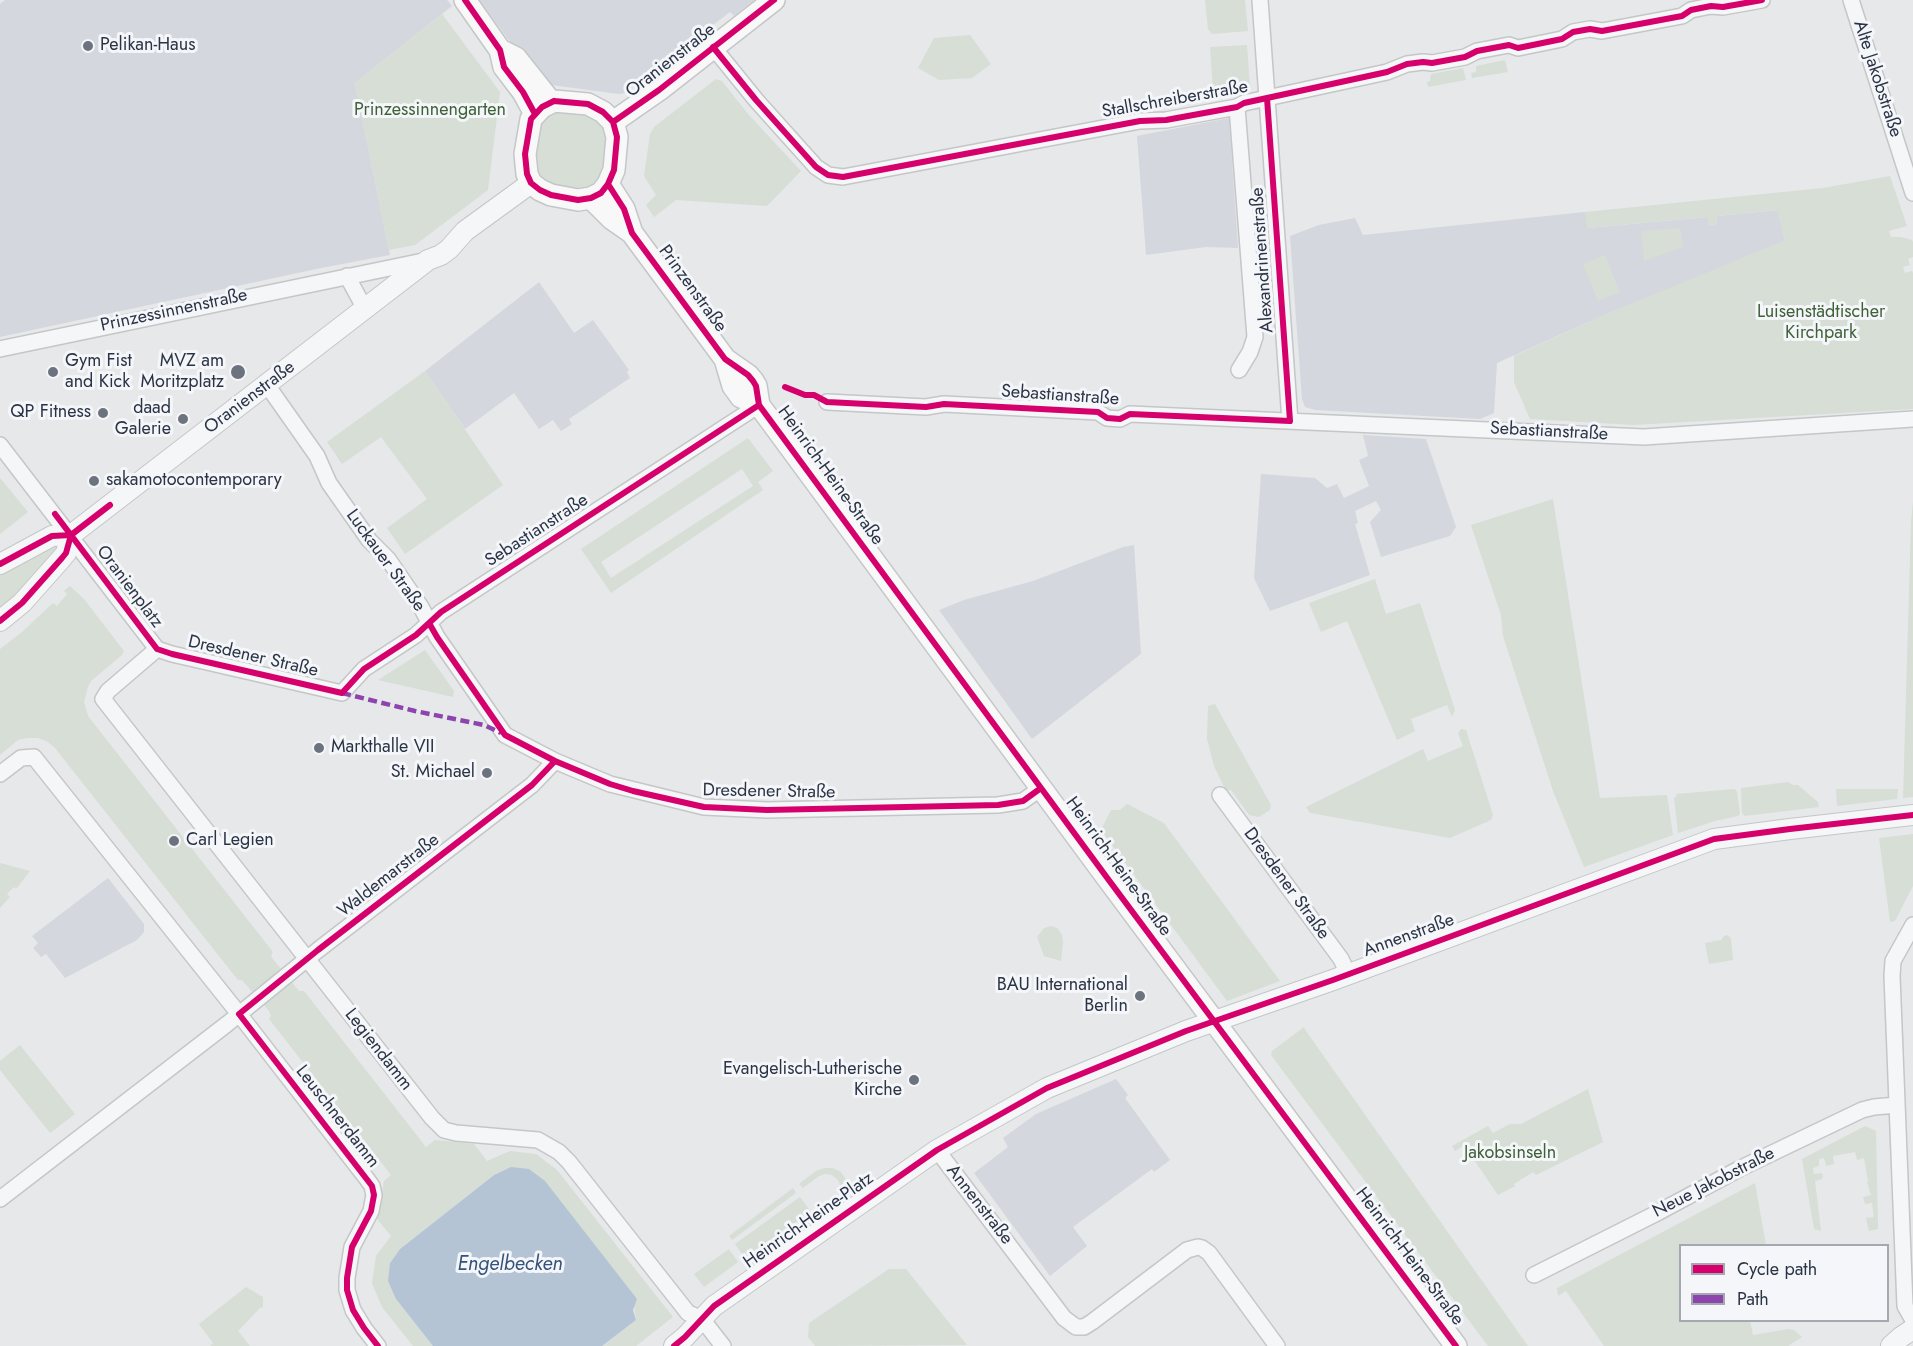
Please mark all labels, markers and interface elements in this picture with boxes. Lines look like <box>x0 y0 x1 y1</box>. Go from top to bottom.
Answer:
street label: Alte Jakobstraße <box>1848 18 1906 140</box>
street label: Oranienstraße <box>622 19 720 103</box>
place label: Pelikan-Haus <box>100 35 195 57</box>
marker: Pelikan-Haus <box>81 39 95 53</box>
street label: Stallschreiberstraße <box>1100 77 1250 123</box>
park label: Prinzessinnengarten <box>354 100 506 122</box>
street label: Alexandrinenstraße <box>1247 187 1279 333</box>
street label: Prinzenstraße <box>653 241 731 337</box>
street label: Prinzessinnenstraße <box>99 285 249 337</box>
park label: Luisenstädtischer Kirchpark <box>1757 302 1885 344</box>
place label: Gym Fist and Kick <box>65 351 132 394</box>
place label: MVZ am Moritzplatz <box>140 351 224 394</box>
street label: Oranienstraße <box>200 357 300 439</box>
marker: MVZ am Moritzplatz <box>229 363 247 381</box>
marker: Gym Fist and Kick <box>46 365 60 379</box>
street label: Sebastianstraße <box>1000 381 1120 411</box>
place label: daad Galerie <box>115 398 171 440</box>
place label: QP Fitness <box>10 402 91 424</box>
street label: Heinrich-Heine-Straße <box>772 402 888 550</box>
marker: QP Fitness <box>96 406 110 420</box>
marker: daad Galerie <box>176 412 190 426</box>
street label: Sebastianstraße <box>1489 418 1609 446</box>
place label: sakamotocontemporary <box>106 470 282 492</box>
marker: sakamotocontemporary <box>87 474 101 488</box>
street label: Sebastianstraße <box>482 490 592 572</box>
street label: Luckauer Straße <box>341 506 429 616</box>
street label: Oranienplatz <box>91 542 167 632</box>
street label: Dresdener Straße <box>186 632 320 682</box>
place label: Markthalle VII <box>331 737 434 759</box>
marker: Markthalle VII <box>312 741 326 755</box>
place label: St. Michael <box>391 762 475 784</box>
marker: St. Michael <box>480 766 494 780</box>
street label: Dresdener Straße <box>702 780 836 804</box>
street label: Heinrich-Heine-Straße <box>1060 793 1176 941</box>
street label: Dresdener Straße <box>1238 824 1334 944</box>
place label: Carl Legien <box>186 830 274 852</box>
street label: Waldemarstraße <box>334 830 444 922</box>
marker: Carl Legien <box>167 834 181 848</box>
street label: Annenstraße <box>1361 910 1457 962</box>
place label: BAU International Berlin <box>997 975 1128 1018</box>
marker: BAU International Berlin <box>1133 989 1147 1003</box>
street label: Legiendamm <box>339 1005 417 1095</box>
place label: Evangelisch-Lutherische Kirche <box>723 1059 902 1102</box>
street label: Leuschnerdamm <box>290 1061 384 1173</box>
marker: Evangelisch-Lutherische Kirche <box>907 1073 921 1087</box>
park label: Jakobsinseln <box>1464 1143 1556 1165</box>
street label: Neue Jakobstraße <box>1649 1143 1779 1223</box>
street label: Annenstraße <box>941 1161 1017 1249</box>
street label: Heinrich-Heine-Platz <box>740 1168 878 1274</box>
street label: Heinrich-Heine-Straße <box>1350 1184 1468 1330</box>
legend <box>1679 1244 1889 1322</box>
water label: Engelbecken <box>457 1253 563 1277</box>
text: Cycle path <box>1737 1256 1817 1282</box>
text: Path <box>1737 1286 1769 1312</box>

